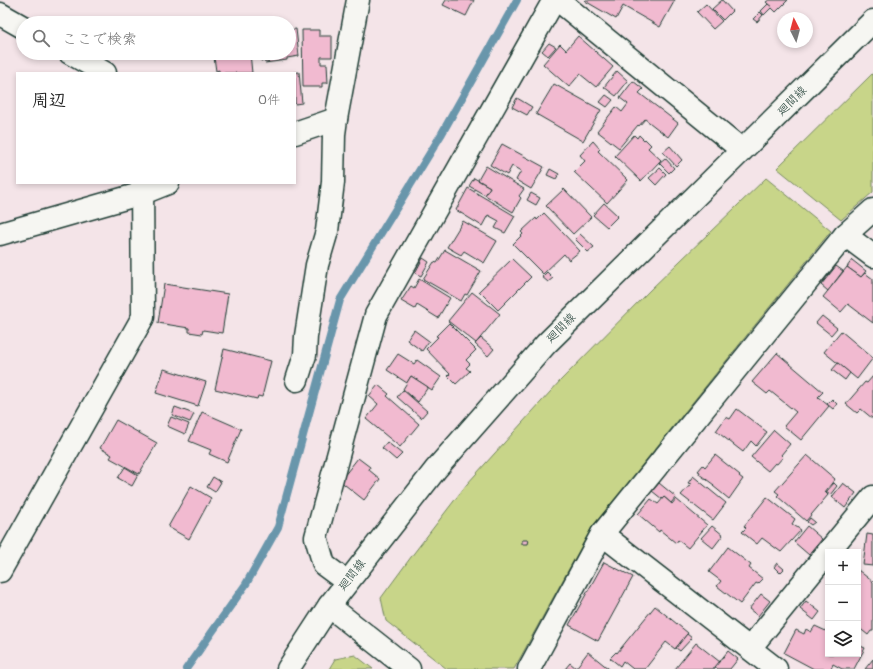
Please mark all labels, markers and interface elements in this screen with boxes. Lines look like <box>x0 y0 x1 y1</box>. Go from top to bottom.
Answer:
north arrow <box>777 12 813 48</box>
search box <box>16 16 296 60</box>
icon: search <box>30 27 52 49</box>
text: ここで検索 <box>62 30 137 49</box>
street label: 廻間線 <box>774 83 810 119</box>
text: 周辺 <box>32 90 66 111</box>
text: 0件 <box>258 92 280 108</box>
street label: 廻間線 <box>543 310 579 346</box>
map controls <box>825 549 861 657</box>
button: + <box>825 549 861 585</box>
street label: 廻間線 <box>335 556 369 594</box>
button: − <box>825 585 861 621</box>
button: layers <box>825 621 861 657</box>

